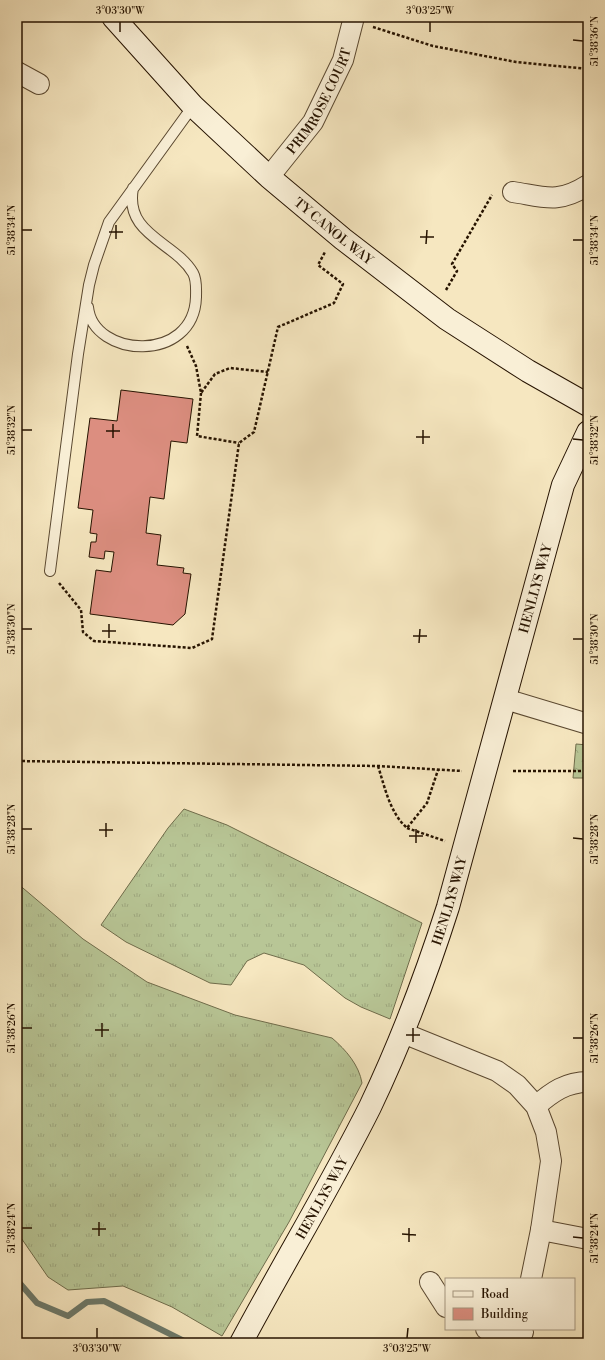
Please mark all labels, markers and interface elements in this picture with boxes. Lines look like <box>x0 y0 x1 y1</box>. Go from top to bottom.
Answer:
text: 3°03'30"W <box>96 5 145 17</box>
text: 3°03'25"W <box>406 5 455 17</box>
text: 51°38'36"N <box>589 15 601 66</box>
street label: PRIMROSE COURT <box>284 46 355 157</box>
street label: TY CANOL WAY <box>291 195 377 269</box>
text: 51°38'34"N <box>6 204 18 255</box>
text: 51°38'34"N <box>589 214 601 265</box>
text: 51°38'32"N <box>6 404 18 455</box>
text: 51°38'32"N <box>589 414 601 465</box>
street label: HENLLYS WAY <box>516 541 556 635</box>
text: 51°38'30"N <box>6 603 18 654</box>
text: 51°38'30"N <box>589 613 601 664</box>
text: 51°38'28"N <box>6 803 18 854</box>
text: 51°38'28"N <box>589 813 601 864</box>
street label: HENLLYS WAY <box>429 854 471 948</box>
text: 51°38'26"N <box>6 1002 18 1053</box>
text: 51°38'26"N <box>589 1012 601 1063</box>
street label: HENLLYS WAY <box>293 1153 352 1242</box>
text: 51°38'24"N <box>6 1202 18 1253</box>
text: 51°38'24"N <box>589 1212 601 1263</box>
legend <box>445 1278 575 1330</box>
text: Road <box>481 1287 509 1302</box>
text: Building <box>480 1307 529 1322</box>
text: 3°03'30"W <box>73 1343 122 1355</box>
text: 3°03'25"W <box>383 1343 432 1355</box>

